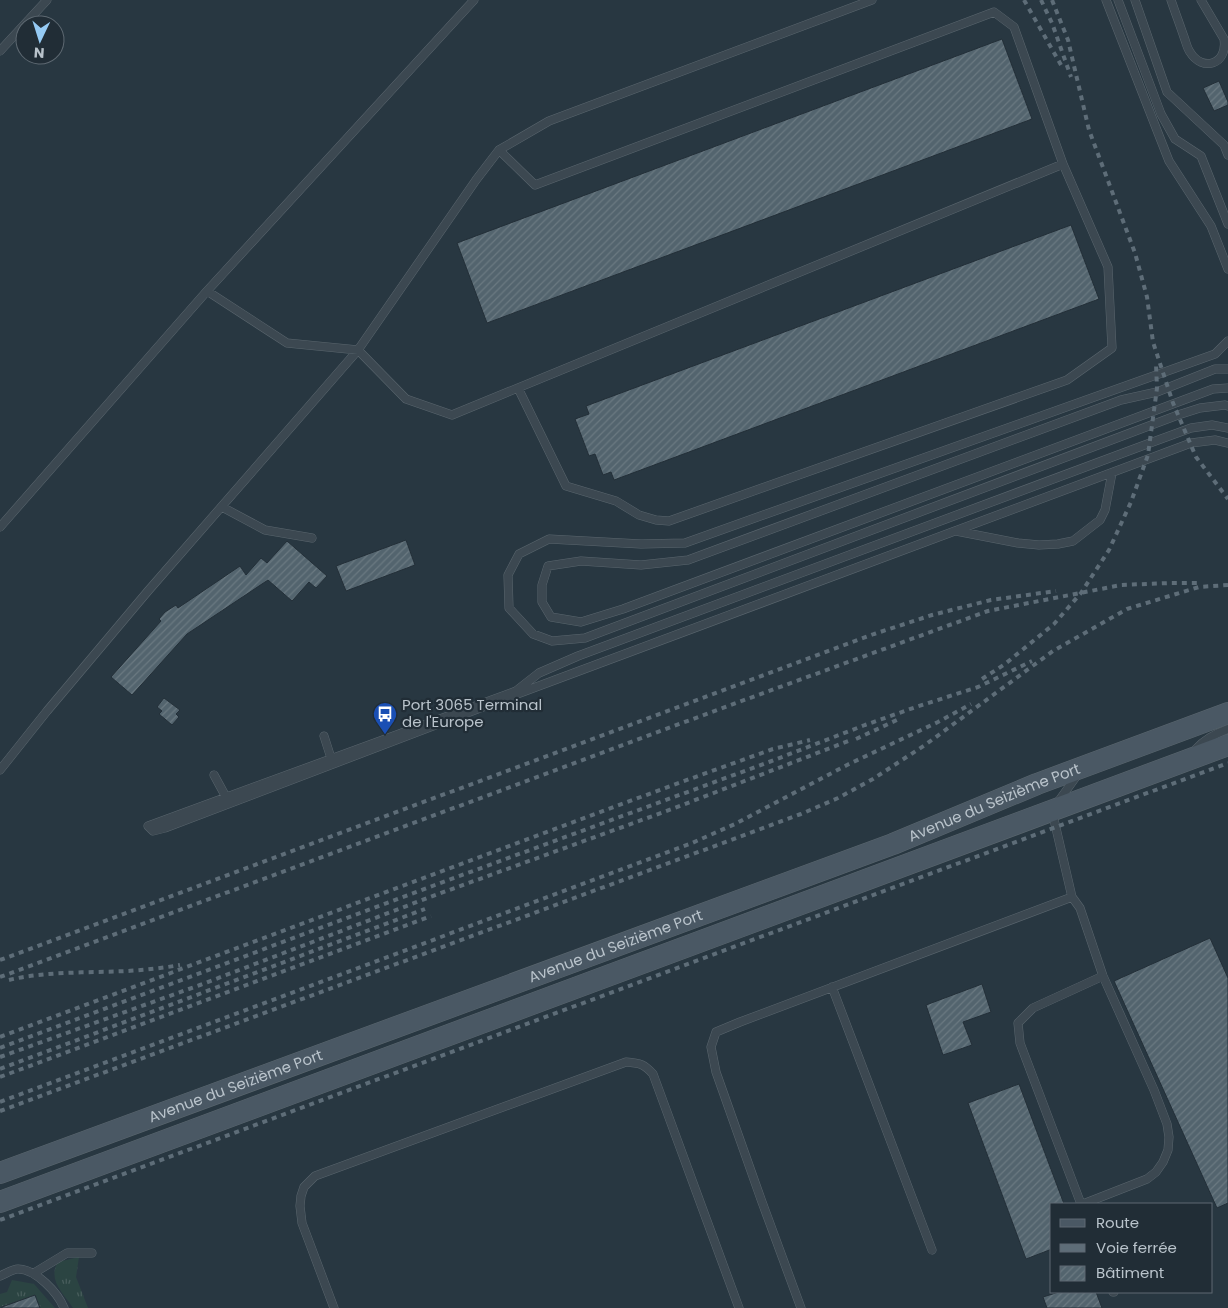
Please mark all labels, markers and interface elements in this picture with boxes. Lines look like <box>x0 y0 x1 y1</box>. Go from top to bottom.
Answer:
north arrow <box>15 15 65 65</box>
text: N <box>33 43 45 63</box>
place label: Port 3065 Terminal de l'Europe <box>402 694 542 732</box>
bus stop icon: Port 3065 Terminal de l'Europe <box>372 701 398 735</box>
street label: Avenue du Seizième Port <box>905 758 1083 847</box>
street label: Avenue du Seizième Port <box>525 904 705 987</box>
street label: Avenue du Seizième Port <box>145 1044 325 1127</box>
legend <box>1050 1203 1213 1293</box>
text: Route <box>1096 1212 1139 1233</box>
text: Voie ferrée <box>1096 1237 1177 1258</box>
text: Bâtiment <box>1096 1262 1164 1283</box>

